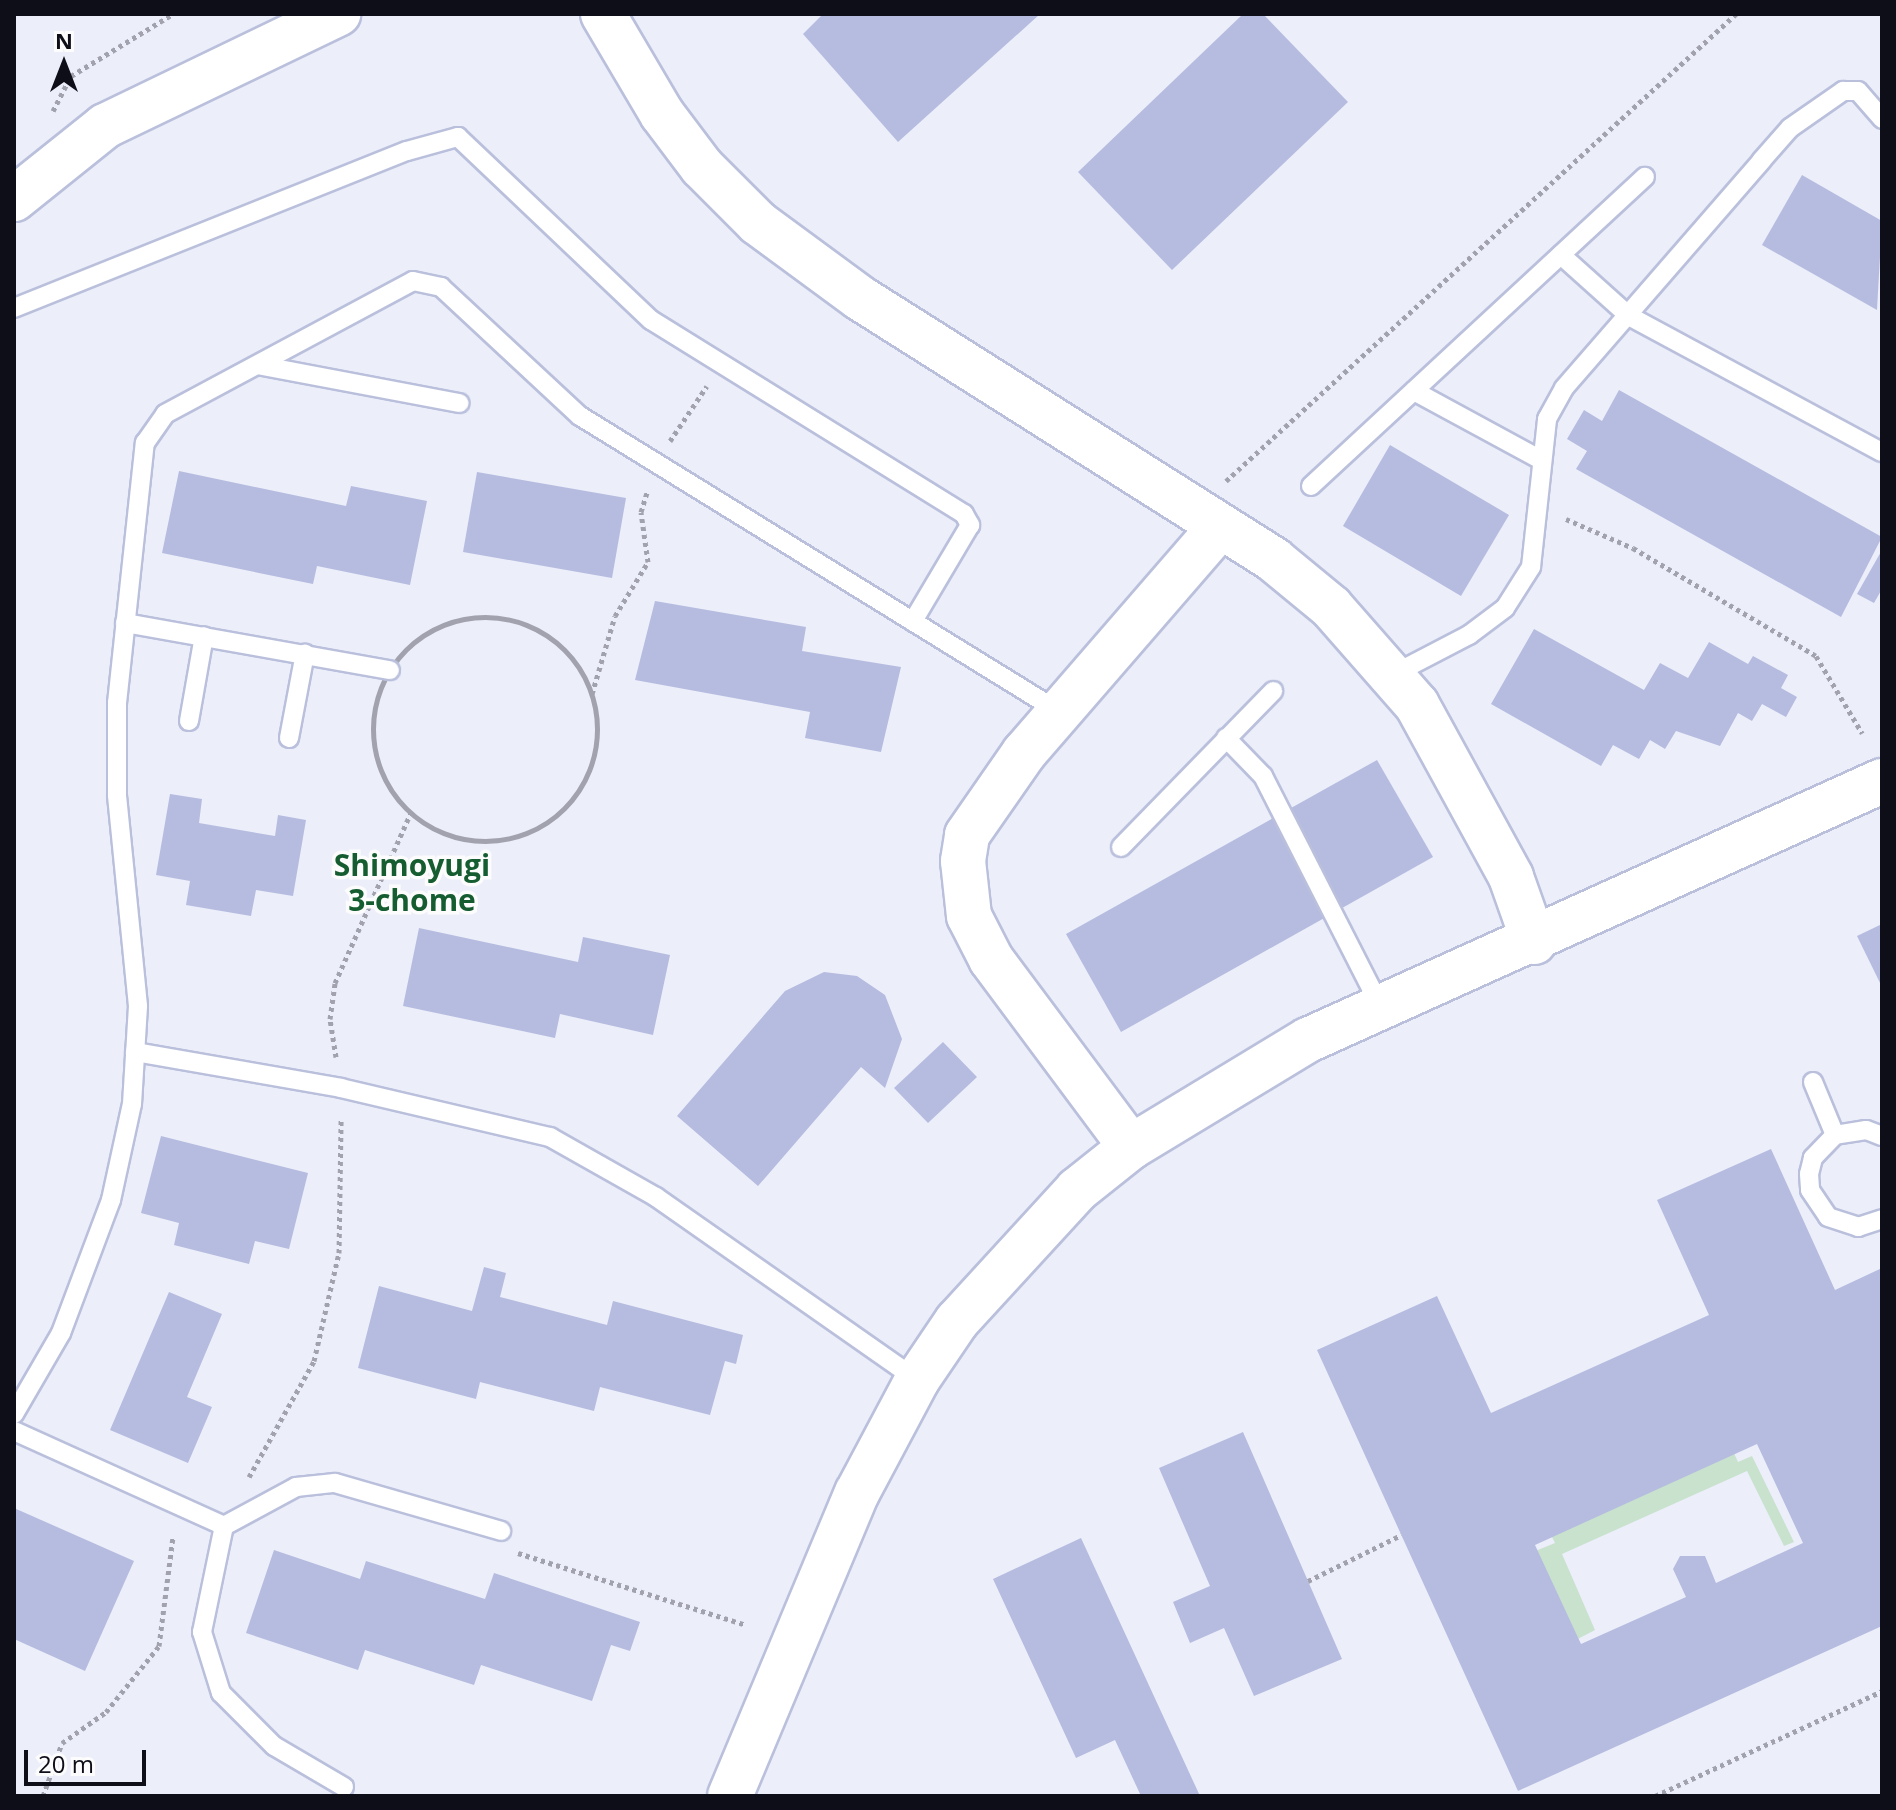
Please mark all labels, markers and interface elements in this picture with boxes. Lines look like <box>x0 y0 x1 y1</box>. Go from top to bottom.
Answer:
north arrow <box>24 24 104 104</box>
text: N <box>55 25 73 55</box>
district label: Shimoyugi 3-chome <box>334 847 490 918</box>
scale bar <box>28 1734 150 1784</box>
text: 20 m <box>38 1747 94 1780</box>

